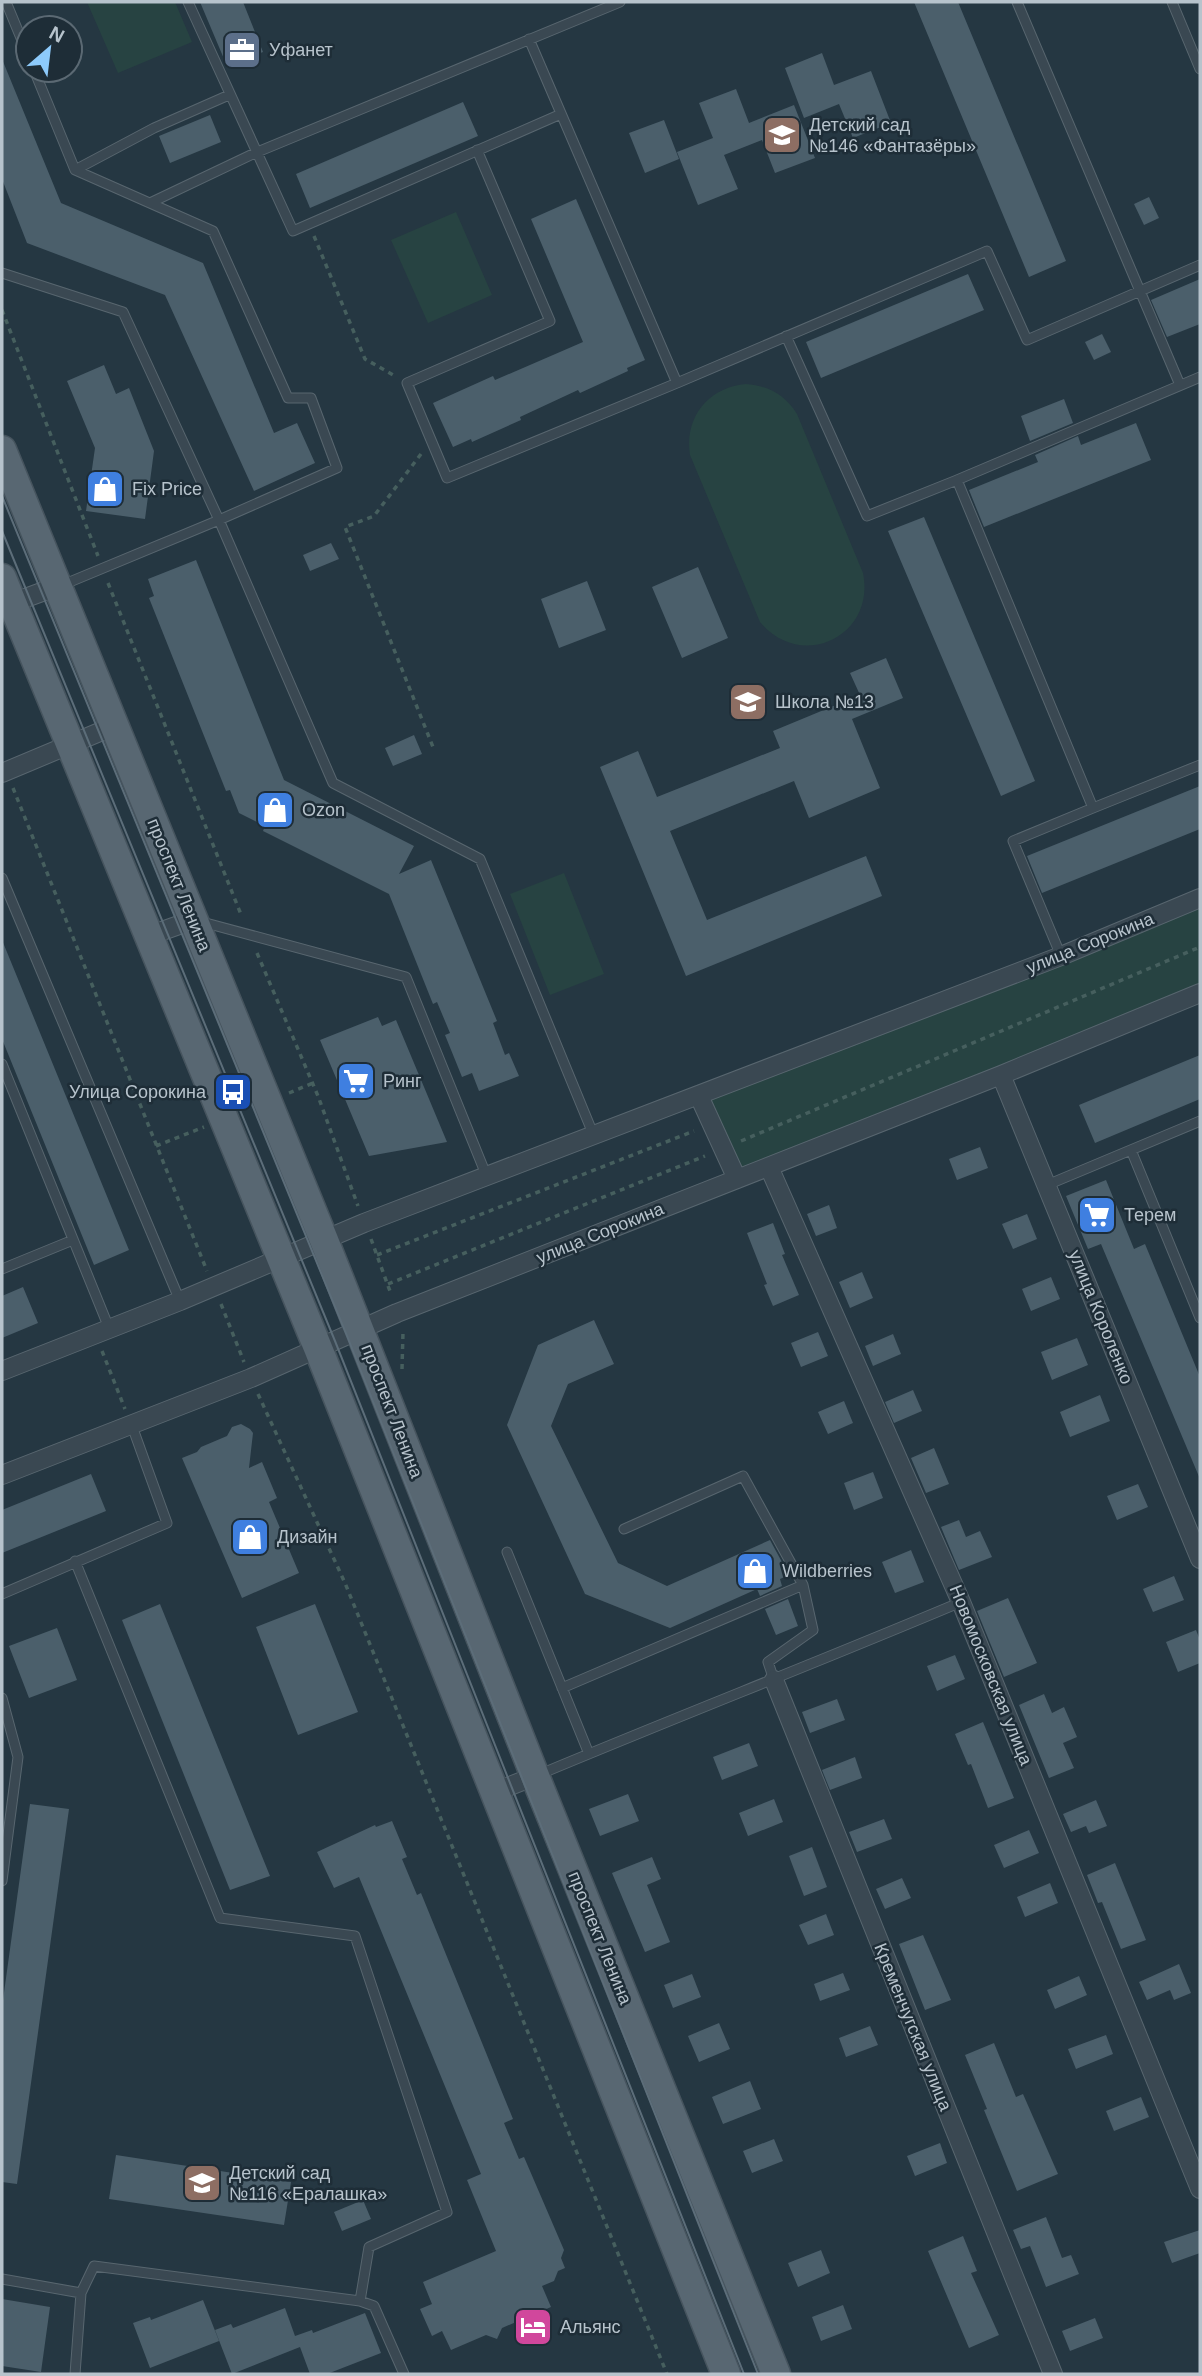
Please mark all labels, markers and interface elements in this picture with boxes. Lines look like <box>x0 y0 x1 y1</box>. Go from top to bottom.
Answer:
north arrow <box>14 14 84 84</box>
text: N <box>46 22 68 47</box>
office icon: Уфанет <box>221 29 263 71</box>
place label: Уфанет <box>269 40 333 60</box>
school or university icon: Детский сад №146 «Фантазёры» <box>761 114 803 156</box>
place label: Детский сад №146 «Фантазёры» <box>809 115 976 156</box>
shop icon: Fix Price <box>84 468 126 510</box>
place label: Fix Price <box>132 479 202 499</box>
school or university icon: Школа №13 <box>727 681 769 723</box>
place label: Школа №13 <box>775 692 874 712</box>
shop icon: Ozon <box>254 789 296 831</box>
place label: Ozon <box>302 800 345 820</box>
street label: проспект Ленина <box>143 816 215 955</box>
street label: улица Сорокина <box>1023 908 1157 978</box>
supermarket icon: Ринг <box>335 1060 377 1102</box>
bus stop icon: Улица Сорокина <box>212 1071 254 1113</box>
place label: Ринг <box>383 1071 422 1091</box>
place label: Улица Сорокина <box>69 1082 207 1102</box>
supermarket icon: Терем <box>1076 1194 1118 1236</box>
street label: улица Сорокина <box>533 1198 667 1268</box>
place label: Терем <box>1124 1205 1176 1225</box>
street label: улица Короленко <box>1065 1247 1137 1387</box>
street label: проспект Ленина <box>357 1341 427 1482</box>
shop icon: Дизайн <box>229 1516 271 1558</box>
place label: Дизайн <box>277 1527 338 1547</box>
shop icon: Wildberries <box>734 1550 776 1592</box>
place label: Wildberries <box>782 1561 872 1581</box>
street label: Новомосковская улица <box>946 1582 1037 1769</box>
street label: проспект Ленина <box>564 1869 636 2008</box>
street label: Кременчугская улица <box>870 1940 956 2115</box>
school or university icon: Детский сад №116 «Ералашка» <box>181 2162 223 2204</box>
place label: Детский сад №116 «Ералашка» <box>229 2163 387 2204</box>
hotel icon: Альянс <box>512 2306 554 2348</box>
place label: Альянс <box>560 2317 621 2337</box>

